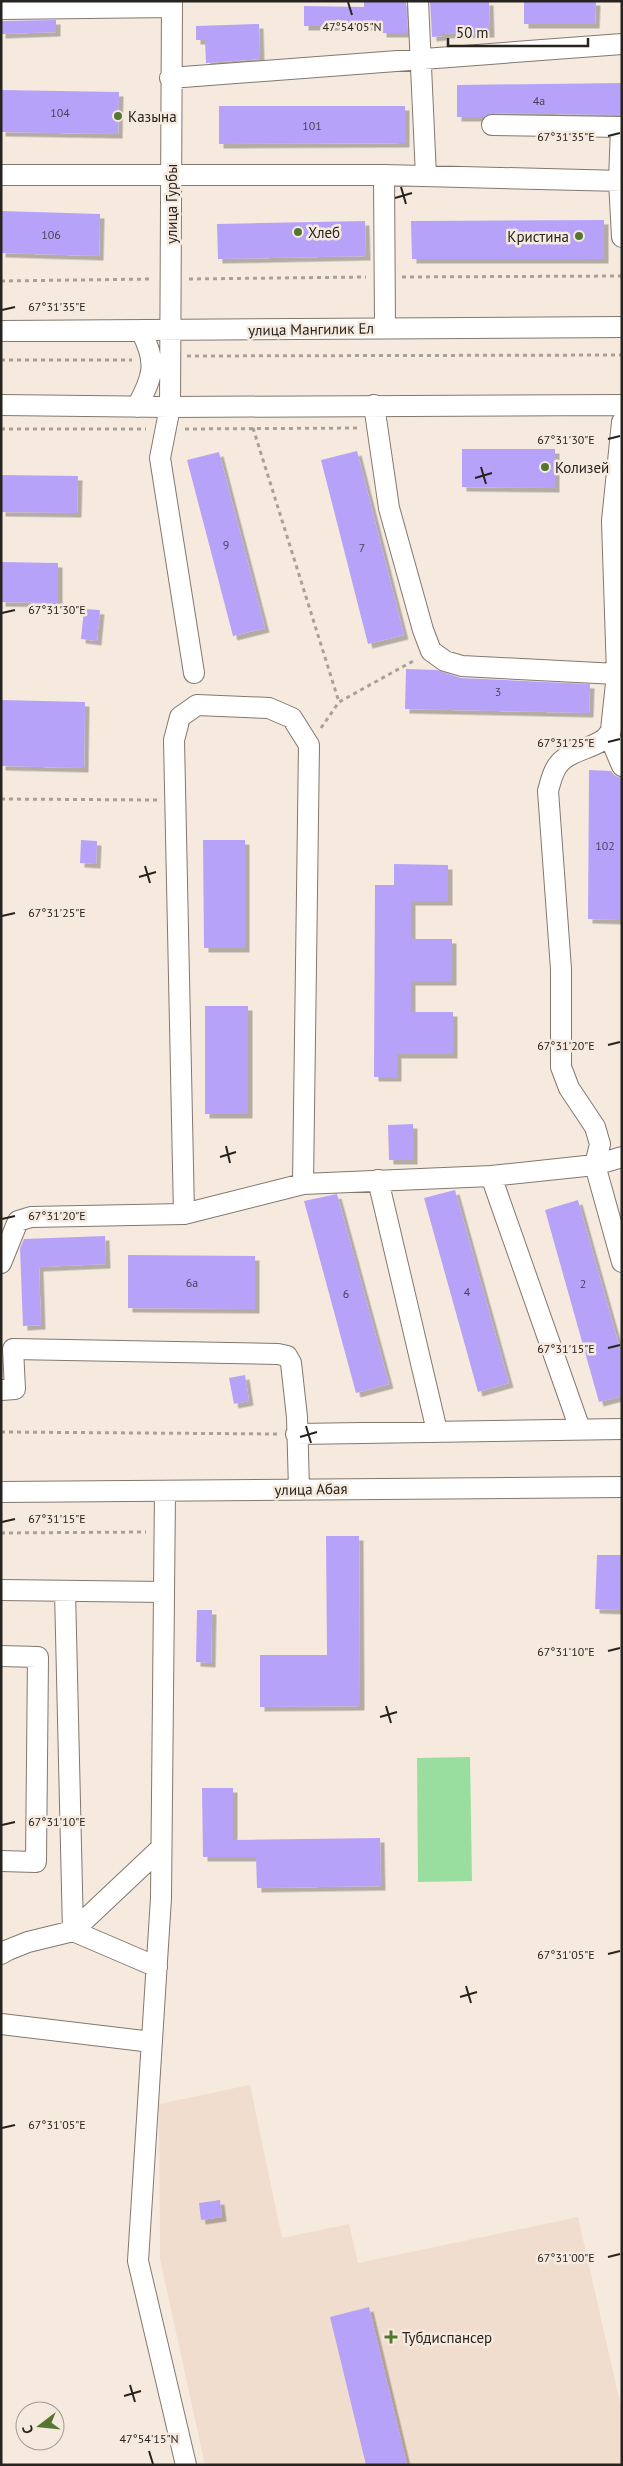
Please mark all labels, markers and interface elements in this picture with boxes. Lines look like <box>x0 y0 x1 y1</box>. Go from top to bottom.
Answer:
scale bar <box>448 15 588 47</box>
text: 47°54'05"N <box>322 19 382 34</box>
text: 50 m <box>456 23 489 42</box>
house number: 4а <box>533 93 545 108</box>
house number: 104 <box>50 105 70 120</box>
place label: Казына <box>128 107 177 126</box>
marker: Казына <box>112 110 124 122</box>
house number: 101 <box>302 118 322 133</box>
text: 67°31'35"E <box>537 129 595 144</box>
street label: улица Гурбы <box>162 164 181 244</box>
place label: Хлеб <box>308 223 340 242</box>
marker: Хлеб <box>292 226 304 238</box>
house number: 106 <box>41 227 61 242</box>
place label: Кристина <box>507 227 569 246</box>
marker: Кристина <box>573 230 585 242</box>
text: 67°31'35"E <box>28 299 86 314</box>
street label: улица Мангилик Ел <box>248 318 374 340</box>
text: 67°31'30"E <box>537 432 595 447</box>
place label: Колизей <box>555 458 609 477</box>
marker: Колизей <box>539 461 551 473</box>
house number: 9 <box>223 537 229 552</box>
house number: 7 <box>359 540 365 555</box>
text: 67°31'30"E <box>28 602 86 617</box>
house number: 3 <box>495 684 501 699</box>
text: 67°31'25"E <box>537 735 595 750</box>
house number: 102 <box>595 838 615 853</box>
text: 67°31'25"E <box>28 905 86 920</box>
text: 67°31'20"E <box>537 1038 595 1053</box>
text: 67°31'20"E <box>28 1208 86 1223</box>
house number: 6а <box>186 1275 198 1290</box>
house number: 2 <box>580 1276 586 1291</box>
house number: 4 <box>464 1284 471 1299</box>
house number: 6 <box>343 1286 349 1301</box>
text: 67°31'15"E <box>537 1341 595 1356</box>
street label: улица Абая <box>274 1479 348 1499</box>
text: 67°31'15"E <box>28 1511 86 1526</box>
text: 67°31'10"E <box>537 1644 595 1659</box>
text: 67°31'10"E <box>28 1814 86 1829</box>
text: 67°31'05"E <box>537 1947 595 1962</box>
text: 67°31'05"E <box>28 2117 86 2132</box>
text: 67°31'00"E <box>537 2250 595 2265</box>
place label: Тубдиспансер <box>402 2328 492 2347</box>
marker: Тубдиспансер <box>384 2330 398 2344</box>
north arrow <box>15 2401 65 2451</box>
text: С <box>18 2423 37 2436</box>
text: 47°54'15"N <box>119 2431 179 2446</box>

